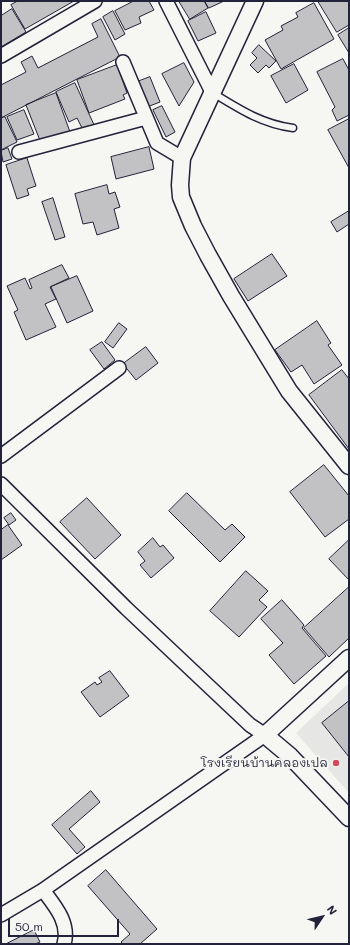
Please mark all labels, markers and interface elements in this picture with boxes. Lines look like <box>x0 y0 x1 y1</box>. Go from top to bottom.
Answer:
place label: โรงเรียนบ้านคลองเปล <box>201 756 328 770</box>
marker: โรงเรียนบ้านคลองเปล <box>331 758 341 768</box>
north arrow <box>302 897 342 937</box>
text: N <box>324 902 341 918</box>
scale bar <box>10 911 121 937</box>
text: 50 m <box>15 918 43 934</box>

